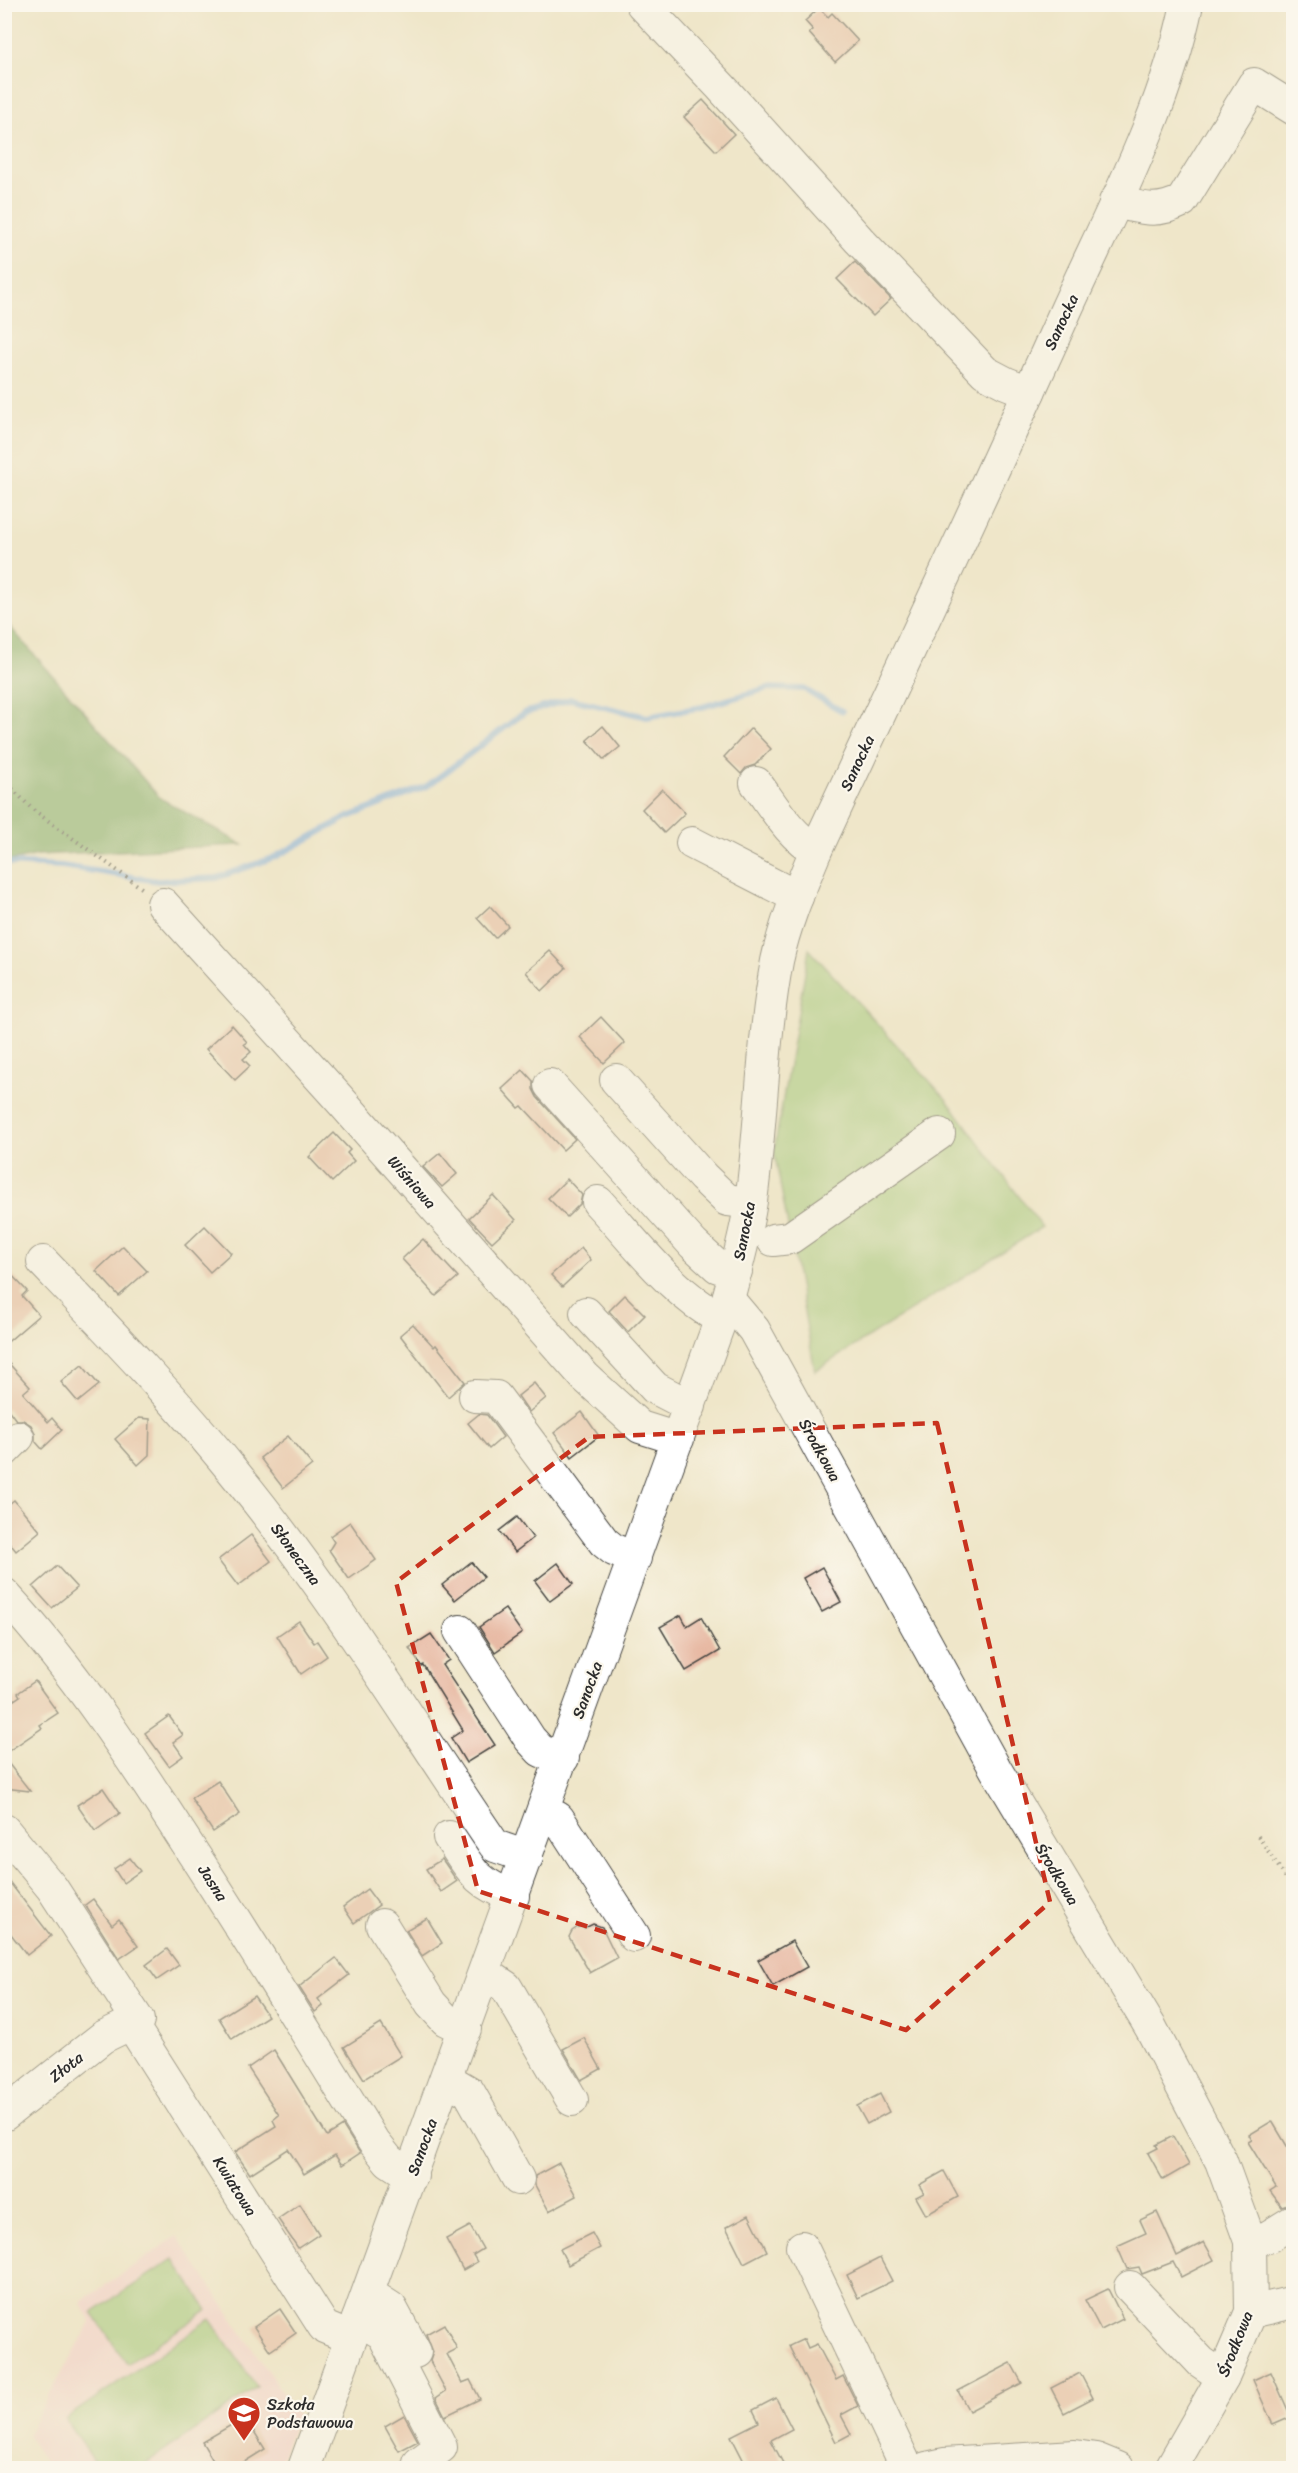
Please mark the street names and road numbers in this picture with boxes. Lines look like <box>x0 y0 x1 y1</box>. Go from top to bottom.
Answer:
street label: Sanocka <box>1035 289 1087 355</box>
street label: Sanocka <box>831 730 883 796</box>
street label: Wiśniowa <box>380 1148 444 1216</box>
street label: Sanocka <box>724 1199 764 1263</box>
street label: Środkowa <box>791 1413 849 1487</box>
street label: Słoneczna <box>263 1516 329 1592</box>
street label: Sanocka <box>563 1657 611 1723</box>
street label: Środkowa <box>1027 1837 1087 1911</box>
street label: Jasna <box>190 1858 236 1908</box>
street label: Złota <box>42 2043 91 2090</box>
street label: Sanocka <box>398 2114 446 2180</box>
street label: Kwiatowa <box>205 2150 265 2222</box>
street label: Środkowa <box>1209 2307 1261 2381</box>

